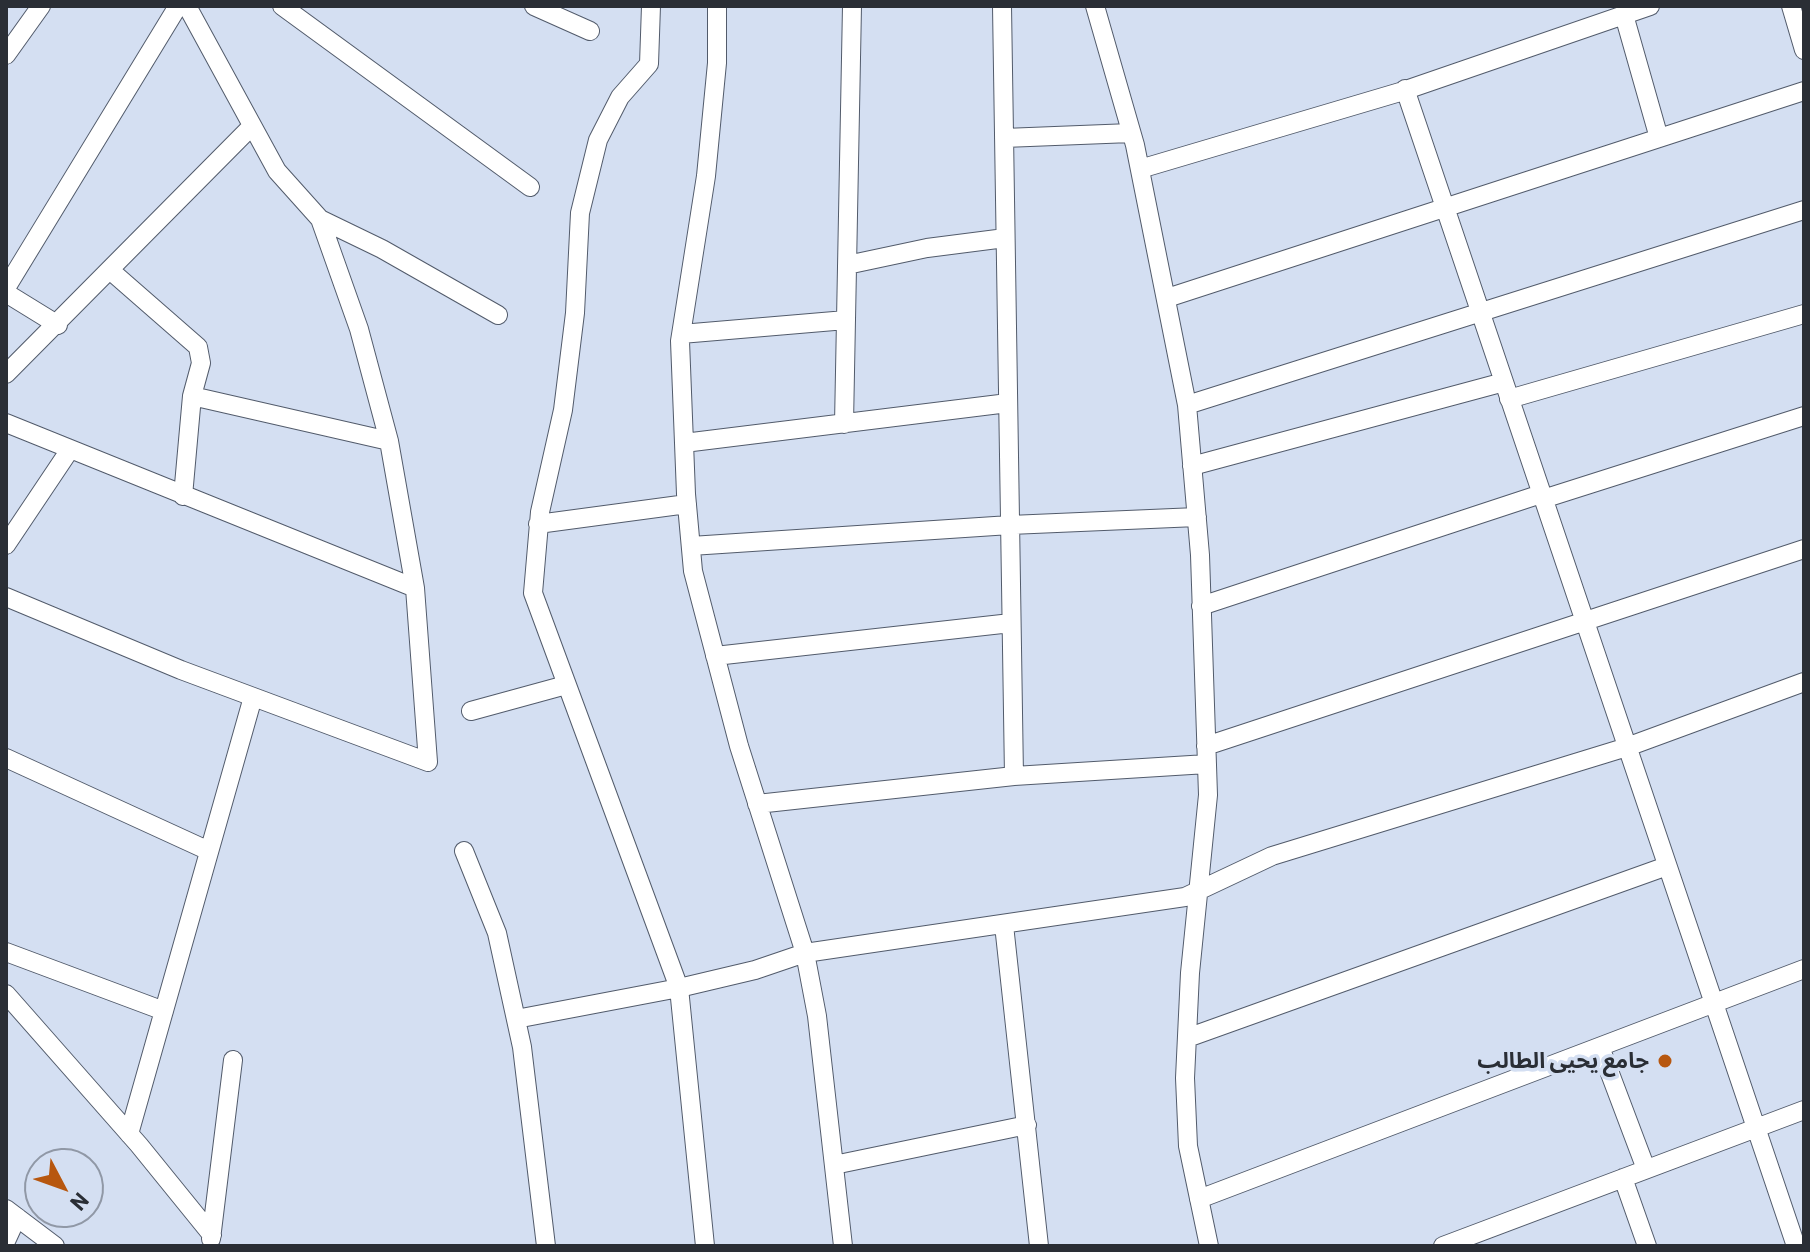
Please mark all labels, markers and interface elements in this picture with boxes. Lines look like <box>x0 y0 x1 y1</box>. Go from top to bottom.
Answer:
place label: جامع يحيى الطالب <box>1477 1048 1649 1074</box>
marker: جامع يحيى الطالب <box>1656 1052 1674 1070</box>
north arrow <box>24 1148 104 1228</box>
text: N <box>66 1188 95 1216</box>

